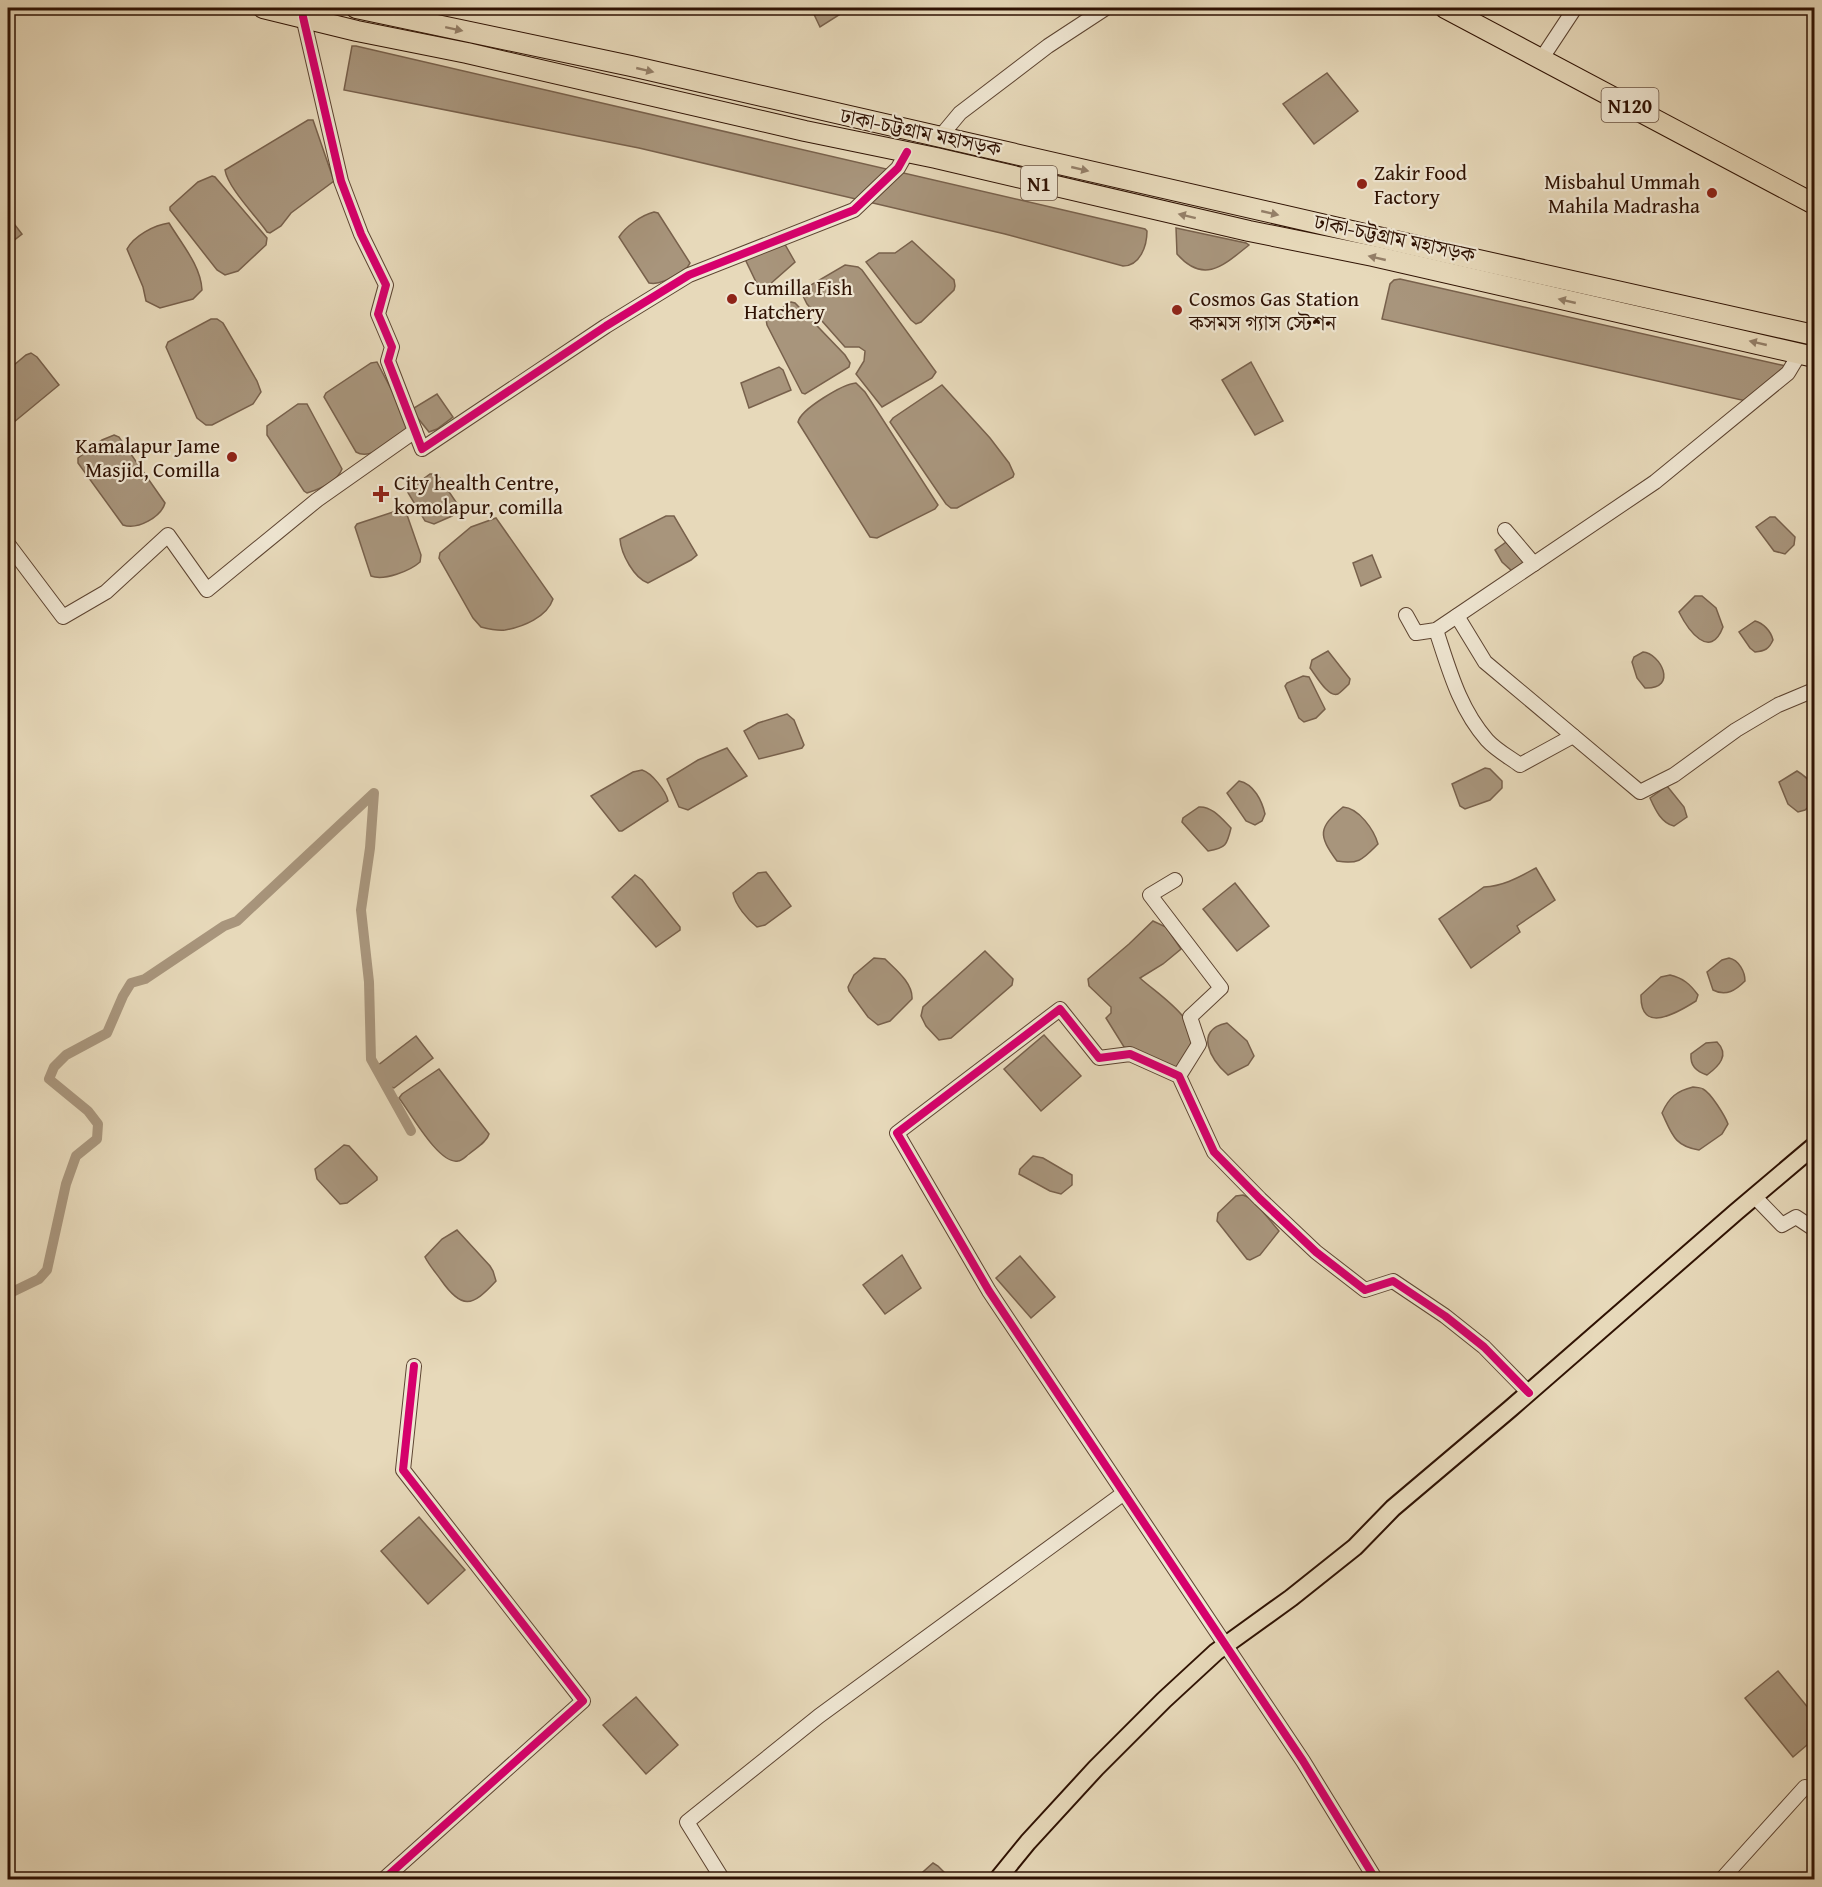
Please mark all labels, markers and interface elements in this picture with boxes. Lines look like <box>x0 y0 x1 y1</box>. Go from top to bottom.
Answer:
one-way arrow <box>445 24 463 34</box>
one-way arrow <box>635 65 654 75</box>
road number: N120 <box>1602 88 1658 122</box>
street label: ঢাকা-চট্টগ্রাম মহাসড়ক <box>837 100 1006 164</box>
place label: Zakir Food Factory <box>1374 157 1468 212</box>
one-way arrow <box>1071 165 1090 175</box>
road number: N1 <box>1021 166 1057 200</box>
place label: Misbahul Ummah Mahila Madrasha <box>1544 166 1700 221</box>
marker: Zakir Food Factory <box>1355 177 1369 191</box>
marker: Misbahul Ummah Mahila Madrasha <box>1705 186 1719 200</box>
street label: ঢাকা-চট্টগ্রাম মহাসড়ক <box>1311 206 1480 270</box>
one-way arrow <box>1261 208 1280 218</box>
one-way arrow <box>1178 210 1196 220</box>
one-way arrow <box>1368 252 1386 262</box>
place label: Cumilla Fish Hatchery <box>744 272 853 327</box>
place label: Cosmos Gas Station কসমস গ্যাস স্টেশন <box>1188 283 1359 338</box>
marker: Cumilla Fish Hatchery <box>725 292 739 306</box>
one-way arrow <box>1558 295 1577 305</box>
marker: Cosmos Gas Station কসমস গ্যাস স্টেশন <box>1170 303 1184 317</box>
one-way arrow <box>1748 338 1767 348</box>
place label: Kamalapur Jame Masjid, Comilla <box>75 430 220 485</box>
marker: Kamalapur Jame Masjid, Comilla <box>225 450 239 464</box>
place label: City health Centre, komolapur, comilla <box>394 467 563 522</box>
marker: City health Centre, komolapur, comilla <box>372 485 390 503</box>

